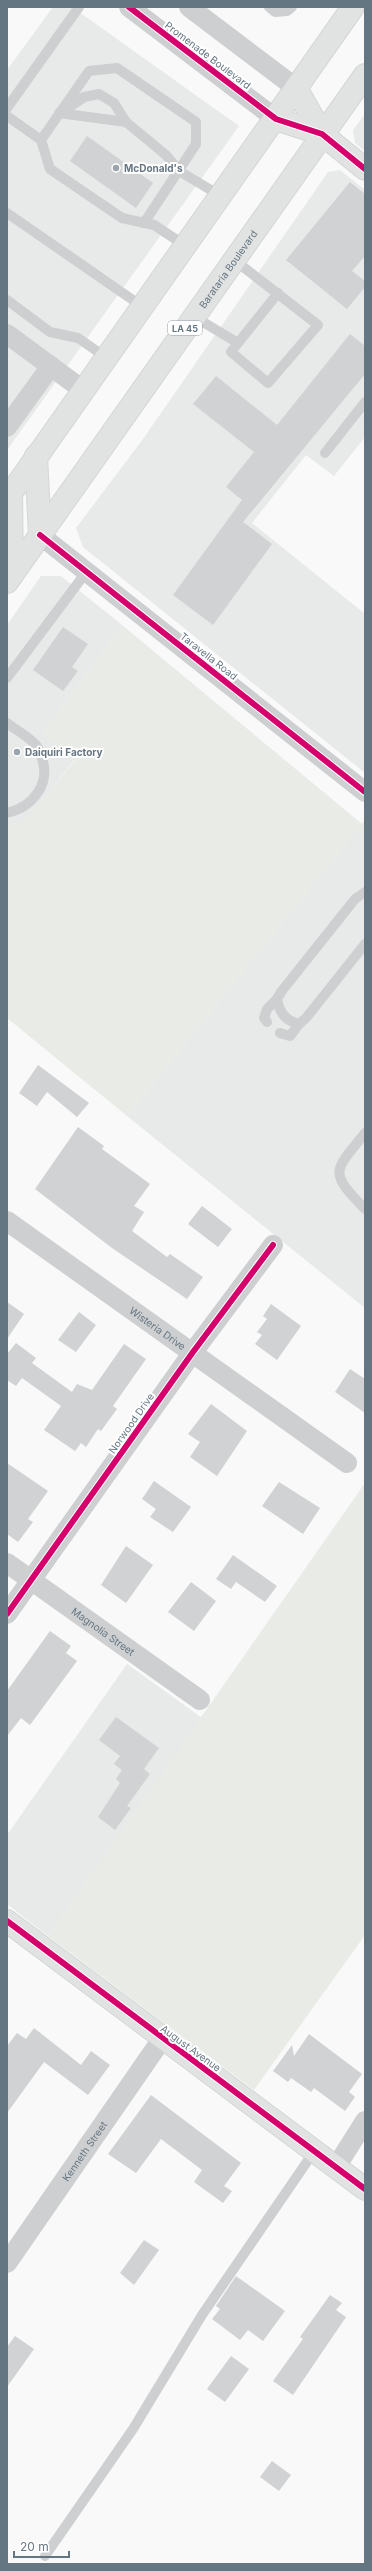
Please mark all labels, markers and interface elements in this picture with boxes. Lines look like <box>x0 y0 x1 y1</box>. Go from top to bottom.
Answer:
street label: Promenade Boulevard <box>163 19 253 91</box>
place label: McDonald's <box>124 162 183 174</box>
marker: McDonald's <box>111 163 121 173</box>
street label: Barataria Boulevard <box>196 228 260 310</box>
road number: LA 45 <box>168 321 202 335</box>
street label: Taravella Road <box>178 630 240 682</box>
place label: Daiquiri Factory <box>25 746 103 759</box>
marker: Daiquiri Factory <box>12 747 22 757</box>
street label: Wisteria Drive <box>127 1304 188 1352</box>
street label: Norwood Drive <box>106 1390 156 1456</box>
street label: Magnolia Street <box>69 1605 138 1658</box>
street label: August Avenue <box>159 2022 224 2074</box>
street label: Kenneth Street <box>59 2118 110 2183</box>
scale bar <box>14 2533 69 2559</box>
text: 20 m <box>20 2539 49 2554</box>

